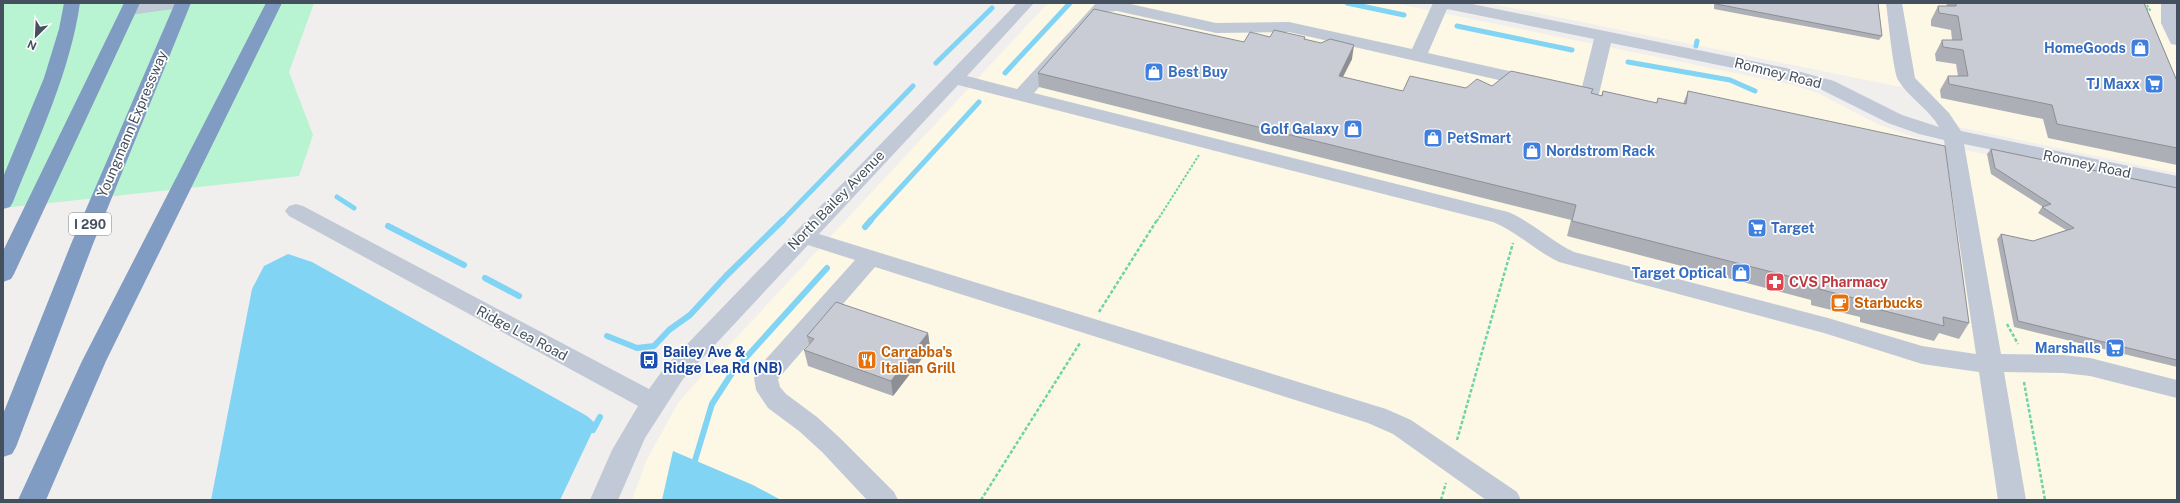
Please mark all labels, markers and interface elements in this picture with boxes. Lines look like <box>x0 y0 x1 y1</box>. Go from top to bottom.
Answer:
north arrow <box>16 16 56 56</box>
shop icon: HomeGoods <box>2129 37 2151 59</box>
text: N <box>26 38 38 52</box>
place label: HomeGoods <box>2044 40 2126 56</box>
street label: Youngmann Expressway <box>94 48 170 200</box>
street label: Romney Road <box>1733 54 1823 92</box>
shop icon: Best Buy <box>1143 61 1165 83</box>
place label: Best Buy <box>1168 64 1228 80</box>
supermarket icon: TJ Maxx <box>2143 73 2165 95</box>
place label: TJ Maxx <box>2086 76 2140 92</box>
shop icon: Golf Galaxy <box>1342 118 1364 140</box>
place label: Golf Galaxy <box>1260 121 1339 137</box>
shop icon: PetSmart <box>1422 127 1444 149</box>
place label: PetSmart <box>1447 130 1511 146</box>
shop icon: Nordstrom Rack <box>1521 140 1543 162</box>
place label: Nordstrom Rack <box>1546 143 1655 159</box>
street label: North Bailey Avenue <box>784 147 888 253</box>
street label: Romney Road <box>2042 147 2132 181</box>
road number: I 290 <box>69 213 111 235</box>
supermarket icon: Target <box>1746 217 1768 239</box>
place label: Target <box>1771 220 1815 236</box>
shop icon: Target Optical <box>1730 262 1752 284</box>
place label: Target Optical <box>1632 265 1727 281</box>
pharmacy icon: CVS Pharmacy <box>1764 271 1786 293</box>
place label: CVS Pharmacy <box>1789 274 1888 290</box>
cafe icon: Starbucks <box>1829 292 1851 314</box>
place label: Starbucks <box>1854 295 1923 311</box>
street label: Ridge Lea Road <box>474 302 570 364</box>
supermarket icon: Marshalls <box>2104 337 2126 359</box>
place label: Marshalls <box>2035 340 2101 356</box>
place label: Bailey Ave & Ridge Lea Rd (NB) <box>663 344 783 376</box>
place label: Carrabba's Italian Grill <box>881 344 956 376</box>
bus stop icon: Bailey Ave & Ridge Lea Rd (NB) <box>638 349 660 371</box>
restaurant icon: Carrabba's Italian Grill <box>856 349 878 371</box>

